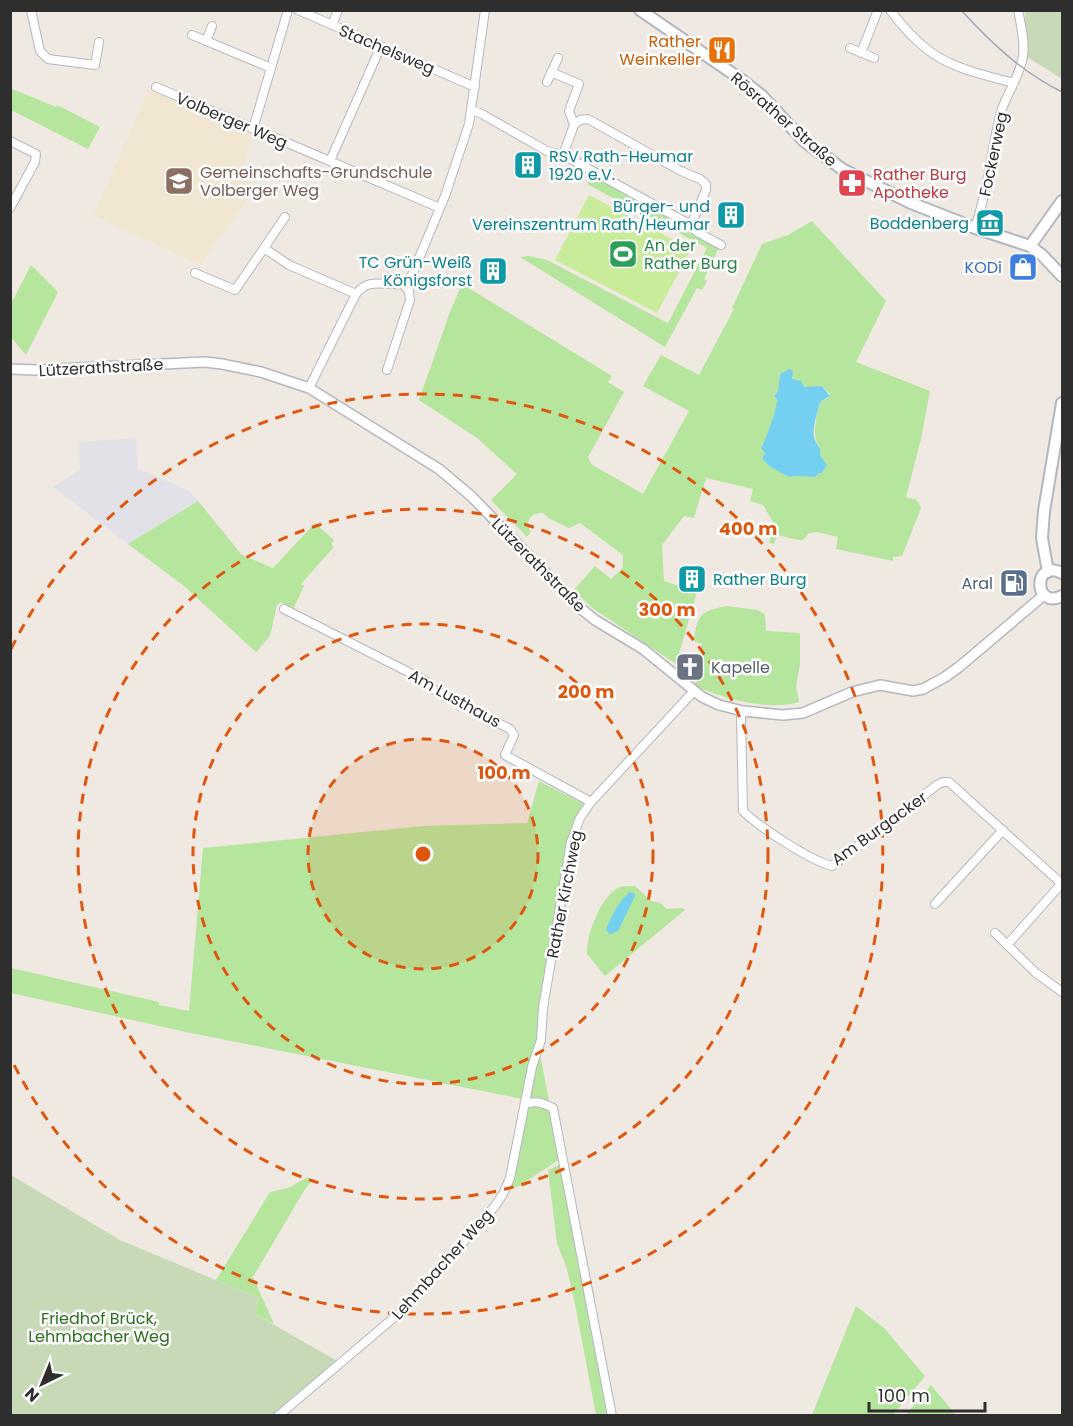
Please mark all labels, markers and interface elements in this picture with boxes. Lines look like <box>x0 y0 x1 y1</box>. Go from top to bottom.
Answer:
street label: Stachelsweg <box>335 19 438 80</box>
place label: Rather Weinkeller <box>619 30 701 71</box>
restaurant icon: Rather Weinkeller <box>706 34 738 66</box>
street label: Rösrather Straße <box>726 67 842 172</box>
street label: Volberger Weg <box>173 87 291 154</box>
street label: Fockerweg <box>973 110 1014 199</box>
place label: RSV Rath-Heumar 1920 e.V. <box>549 145 693 186</box>
building icon: RSV Rath-Heumar 1920 e.V. <box>512 149 544 181</box>
place label: Gemeinschafts-Grundschule Volberger Weg <box>200 161 433 202</box>
place label: Rather Burg Apotheke <box>873 163 967 204</box>
school or university icon: Gemeinschafts-Grundschule Volberger Weg <box>163 165 195 197</box>
pharmacy icon: Rather Burg Apotheke <box>836 167 868 199</box>
place label: Bürger- und Vereinszentrum Rath/Heumar <box>472 195 710 236</box>
building icon: Bürger- und Vereinszentrum Rath/Heumar <box>715 199 747 231</box>
museum icon: Boddenberg <box>974 207 1006 239</box>
place label: Boddenberg <box>870 212 969 235</box>
place label: An der Rather Burg <box>644 234 738 275</box>
sports icon: An der Rather Burg <box>607 238 639 270</box>
place label: TC Grün-Weiß Königsforst <box>359 251 472 292</box>
shop icon: KODi <box>1007 251 1039 283</box>
building icon: TC Grün-Weiß Königsforst <box>477 255 509 287</box>
place label: KODi <box>965 256 1002 279</box>
street label: Lützerathstraße <box>38 353 164 382</box>
street label: Lützerathstraße <box>486 513 591 618</box>
text: 400 m <box>719 516 777 541</box>
building icon: Rather Burg <box>676 563 708 595</box>
fuel station icon: Aral <box>998 567 1030 599</box>
place label: Rather Burg <box>713 568 807 591</box>
place label: Aral <box>961 572 993 595</box>
text: 300 m <box>638 597 696 622</box>
church icon: Kapelle <box>674 651 706 683</box>
place label: Kapelle <box>711 656 770 679</box>
street label: Am Lusthaus <box>404 664 505 733</box>
text: 200 m <box>558 679 614 704</box>
text: 100 m <box>477 760 531 785</box>
street label: Am Burgacker <box>827 786 932 871</box>
street label: Rather Kirchweg <box>541 828 588 960</box>
centre of rings <box>413 844 433 864</box>
street label: Lehmbacher Weg <box>386 1204 498 1325</box>
park label: Friedhof Brück, Lehmbacher Weg <box>28 1307 170 1348</box>
north arrow <box>12 1354 72 1414</box>
scale bar <box>869 1375 984 1413</box>
text: N <box>20 1382 44 1407</box>
text: 100 m <box>878 1383 930 1408</box>

